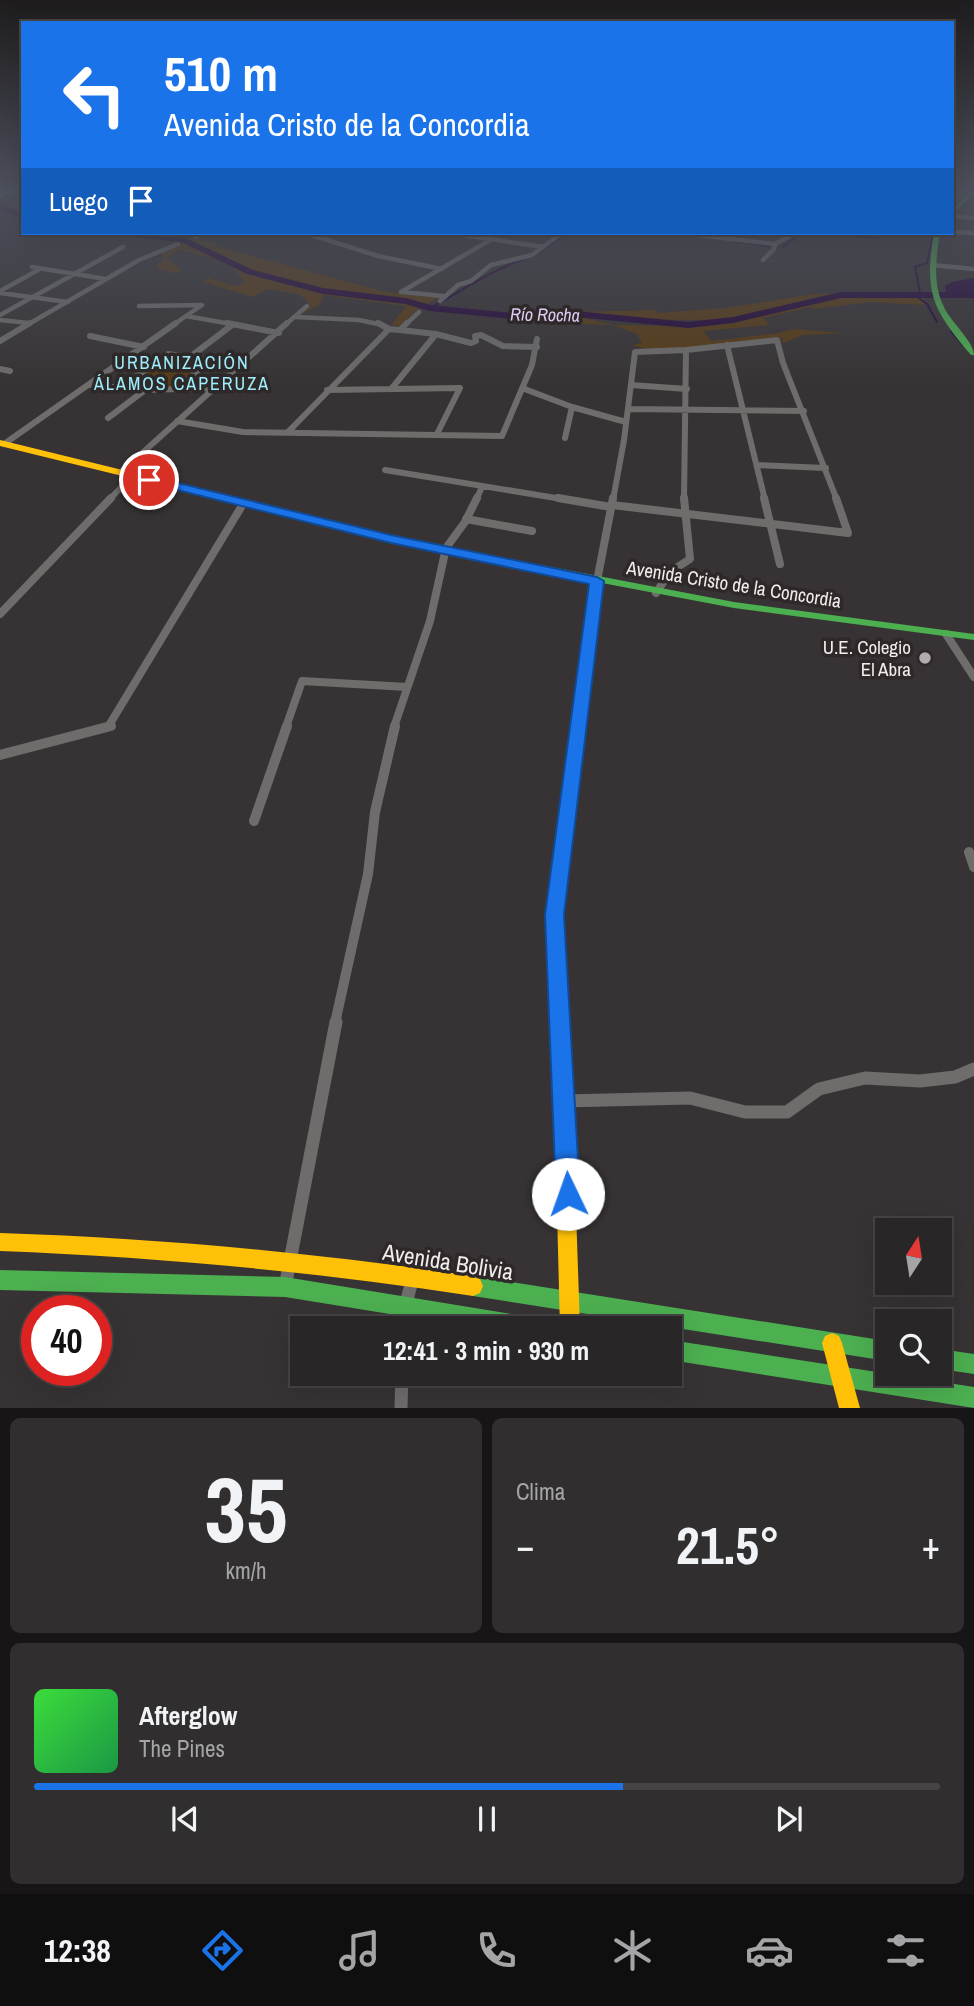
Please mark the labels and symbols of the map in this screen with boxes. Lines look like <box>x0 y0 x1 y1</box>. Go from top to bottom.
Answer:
water label: Río Rocha <box>510 301 580 328</box>
district label: URBANIZACIÓN ÁLAMOS CAPERUZA <box>93 350 270 396</box>
pin <box>119 450 179 510</box>
street label: Avenida Cristo de la Concordia <box>624 554 844 614</box>
place label: U.E. Colegio El Abra <box>823 634 911 682</box>
marker: U.E. Colegio El Abra <box>917 650 933 666</box>
position arrow <box>531 1157 605 1231</box>
north arrow <box>875 1218 952 1295</box>
street label: Avenida Bolivia <box>380 1236 516 1287</box>
speed limit sign: 40 <box>21 1295 112 1386</box>

